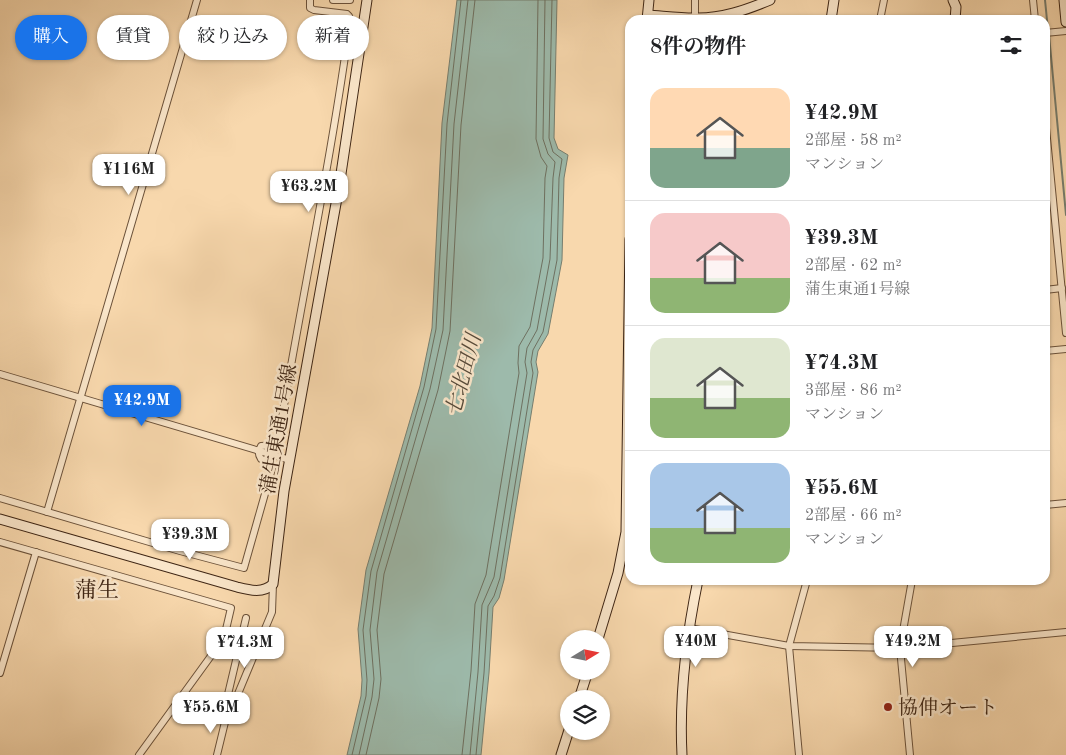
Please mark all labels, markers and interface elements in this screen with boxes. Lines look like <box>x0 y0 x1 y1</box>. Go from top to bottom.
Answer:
chip: 購入 <box>15 15 87 60</box>
chip: 賃貸 <box>97 15 169 60</box>
chip: 絞り込み <box>179 15 287 60</box>
chip: 新着 <box>297 15 369 60</box>
icon: filters <box>997 31 1025 59</box>
text: 8件の物件 <box>650 37 746 58</box>
text: ¥42.9M <box>805 103 878 124</box>
icon: home <box>690 108 750 168</box>
text: 2部屋 · 58 m² <box>805 133 902 149</box>
pin: ¥116M <box>94 154 164 196</box>
text: マンション <box>805 157 884 173</box>
text: ¥116M <box>103 162 155 178</box>
pin: ¥63.2M <box>268 170 350 213</box>
text: ¥63.2M <box>281 179 337 195</box>
text: ¥39.3M <box>805 228 878 249</box>
icon: home <box>690 233 750 293</box>
text: 2部屋 · 62 m² <box>805 258 902 274</box>
text: 蒲生東通1号線 <box>805 282 910 298</box>
water label: 七北田川 <box>442 330 486 419</box>
text: ¥74.3M <box>805 353 878 374</box>
icon: home <box>690 358 750 418</box>
street label: 蒲生東通1号線 <box>257 362 301 496</box>
text: 3部屋 · 86 m² <box>805 383 902 399</box>
pin: ¥42.9M <box>101 384 183 427</box>
text: ¥42.9M <box>114 393 170 409</box>
text: マンション <box>805 407 884 423</box>
text: ¥55.6M <box>805 478 878 499</box>
icon: home <box>690 483 750 543</box>
text: 2部屋 · 66 m² <box>805 508 902 524</box>
pin: ¥39.3M <box>149 518 231 561</box>
text: ¥39.3M <box>162 527 218 543</box>
text: マンション <box>805 532 884 548</box>
district label: 蒲生 <box>75 578 119 602</box>
pin: ¥74.3M <box>204 626 286 669</box>
pin: ¥40M <box>666 626 726 668</box>
pin: ¥49.2M <box>872 626 954 668</box>
north arrow <box>560 630 610 680</box>
map controls <box>560 630 610 740</box>
text: ¥40M <box>675 634 717 650</box>
text: ¥49.2M <box>885 634 941 650</box>
text: ¥74.3M <box>217 635 273 651</box>
button: layers <box>560 690 610 740</box>
pin: ¥55.6M <box>170 692 252 734</box>
place label: 協伸オート <box>898 697 998 719</box>
text: ¥55.6M <box>183 700 239 716</box>
marker: 協伸オート <box>882 701 894 713</box>

